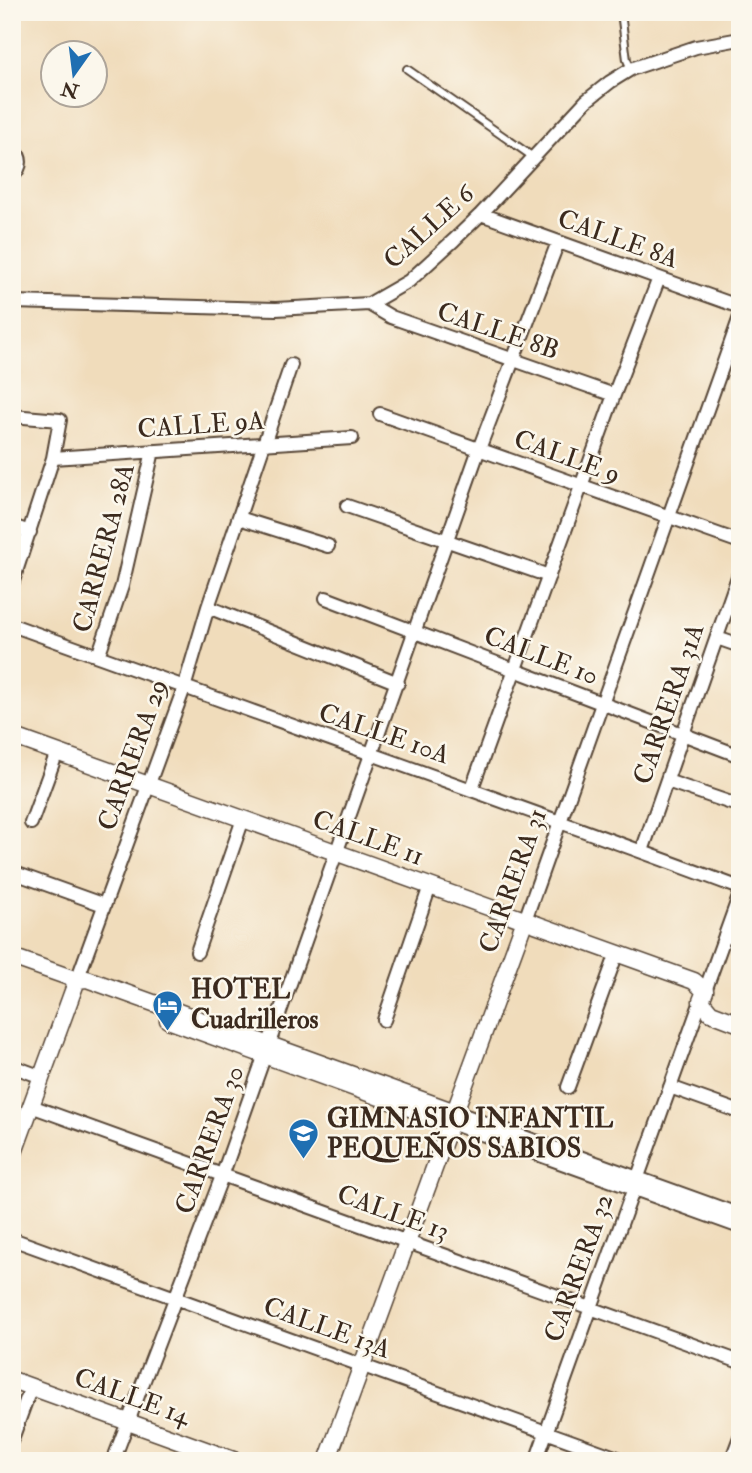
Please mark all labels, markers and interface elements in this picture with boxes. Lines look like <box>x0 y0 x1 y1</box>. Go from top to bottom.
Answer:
north arrow <box>38 38 108 108</box>
text: N <box>58 76 82 103</box>
street label: CALLE 6 <box>377 177 482 276</box>
street label: CALLE 8A <box>553 202 683 276</box>
street label: CALLE 8B <box>433 295 563 367</box>
street label: CALLE 9A <box>136 405 266 445</box>
street label: CALLE 9 <box>509 423 625 491</box>
street label: CARRERA 28A <box>66 459 142 636</box>
street label: CARRERA 31A <box>627 619 712 789</box>
street label: CALLE 10 <box>479 620 603 692</box>
street label: CARRERA 29 <box>91 675 175 835</box>
street label: CALLE 10A <box>314 697 454 771</box>
street label: CALLE 11 <box>308 803 428 873</box>
street label: CARRERA 31 <box>472 804 554 958</box>
place label: HOTEL Cuadrilleros <box>191 974 319 1036</box>
hotel icon: HOTEL Cuadrilleros <box>151 988 185 1032</box>
street label: CARRERA 30 <box>168 1062 252 1218</box>
place label: GIMNASIO INFANTIL PEQUEÑOS SABIOS <box>327 1103 613 1165</box>
school or university icon: GIMNASIO INFANTIL PEQUEÑOS SABIOS <box>287 1117 321 1161</box>
street label: CALLE 13 <box>333 1178 453 1248</box>
street label: CARRERA 32 <box>537 1190 621 1346</box>
street label: CALLE 13A <box>259 1290 396 1366</box>
street label: CALLE 14 <box>70 1361 195 1433</box>

